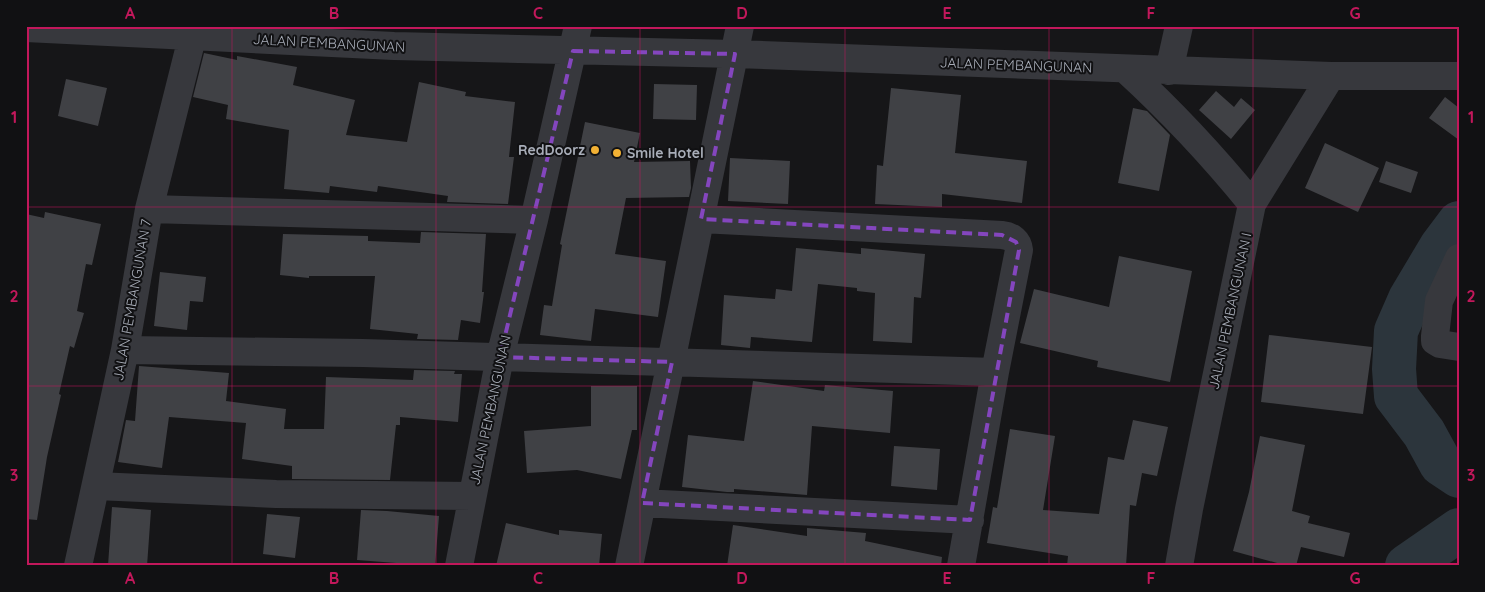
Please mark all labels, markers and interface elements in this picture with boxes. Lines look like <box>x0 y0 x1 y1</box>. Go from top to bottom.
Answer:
text: A <box>125 3 136 23</box>
text: B <box>329 3 339 23</box>
text: C <box>533 3 543 23</box>
text: D <box>736 3 748 23</box>
text: E <box>942 3 952 23</box>
text: F <box>1147 3 1156 23</box>
text: G <box>1349 3 1361 23</box>
street label: JALAN PEMBANGUNAN <box>252 30 406 56</box>
street label: JALAN PEMBANGUNAN <box>939 53 1093 77</box>
text: 1 <box>11 107 17 127</box>
text: 1 <box>1468 107 1474 127</box>
place label: RedDoorz <box>518 141 585 159</box>
marker: RedDoorz <box>589 144 601 156</box>
place label: Smile Hotel <box>627 144 704 162</box>
marker: Smile Hotel <box>611 147 623 159</box>
street label: JALAN PEMBANGUNAN 7 <box>109 218 155 382</box>
street label: JALAN PEMBANGUNAN I <box>1205 231 1255 391</box>
text: 2 <box>9 286 19 306</box>
text: 2 <box>1466 286 1476 306</box>
street label: JALAN PEMBANGUNAN <box>465 333 515 487</box>
text: 3 <box>10 465 18 485</box>
text: 3 <box>1467 465 1475 485</box>
text: A <box>125 568 136 588</box>
text: B <box>329 568 339 588</box>
text: C <box>533 568 543 588</box>
text: D <box>736 568 748 588</box>
text: E <box>942 568 952 588</box>
text: F <box>1147 568 1156 588</box>
text: G <box>1349 568 1361 588</box>

